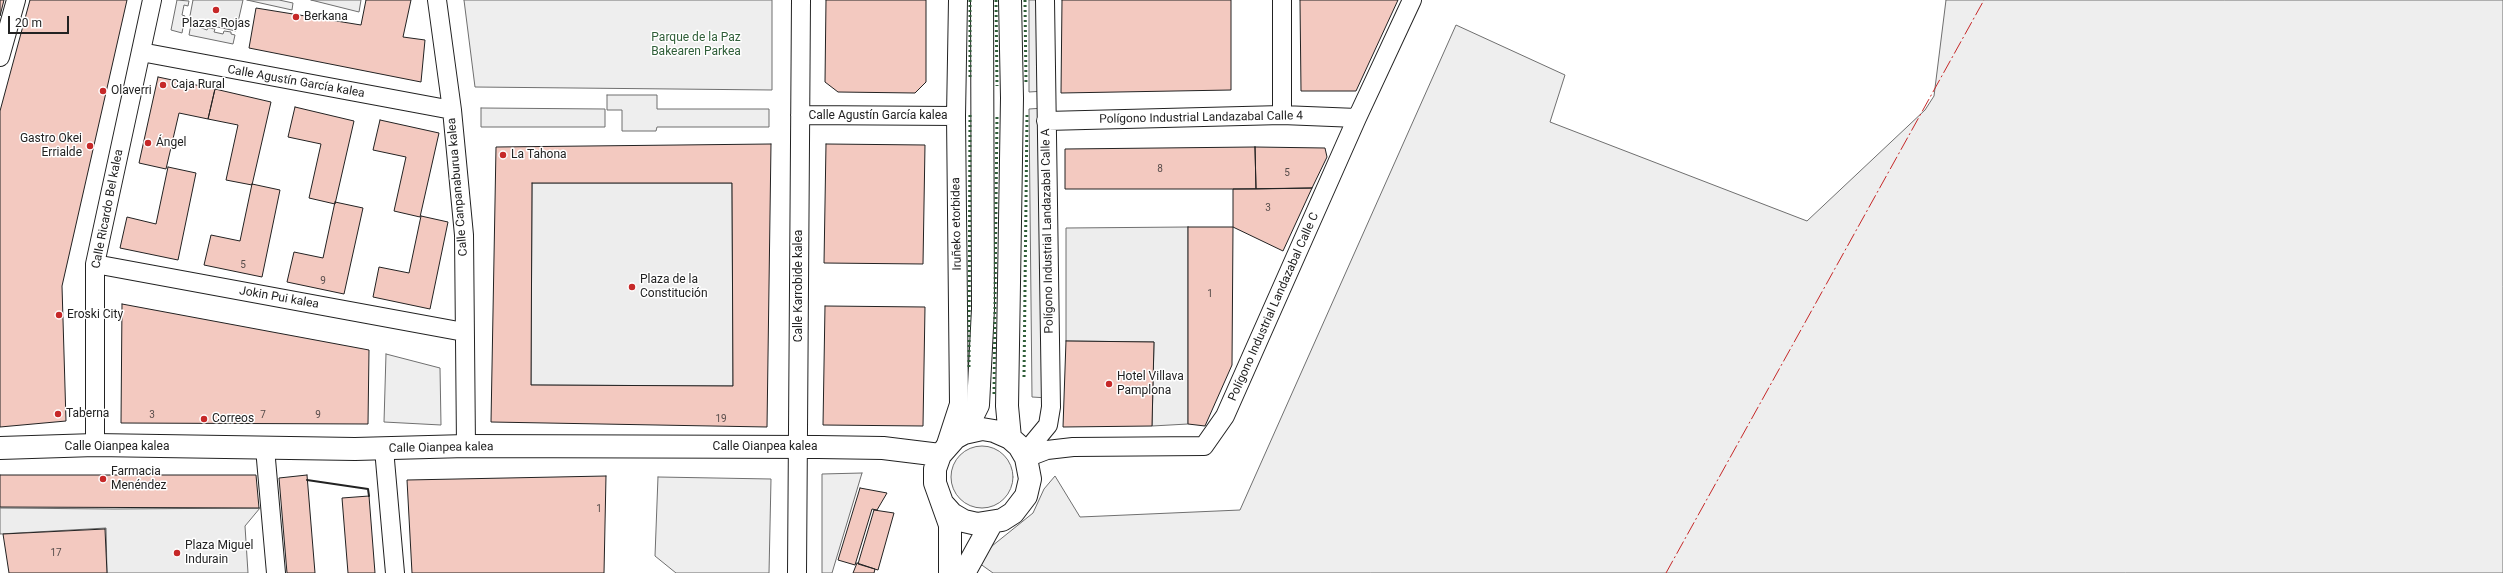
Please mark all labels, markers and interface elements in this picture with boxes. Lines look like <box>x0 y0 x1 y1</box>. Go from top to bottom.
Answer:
marker: Plazas Rojas <box>211 5 221 15</box>
scale bar <box>10 8 71 34</box>
place label: Berkana <box>304 10 348 24</box>
marker: Berkana <box>291 12 301 22</box>
text: 20 m <box>15 16 42 30</box>
place label: Plazas Rojas <box>182 17 250 31</box>
park label: Parque de la Paz Bakearen Parkea <box>651 31 741 59</box>
street label: Calle Agustín García kalea <box>226 63 366 101</box>
place label: Caja Rural <box>171 78 225 92</box>
marker: Caja Rural <box>158 80 168 90</box>
place label: Olaverri <box>111 84 152 98</box>
marker: Olaverri <box>98 86 108 96</box>
street label: Calle Agustín García kalea <box>808 109 948 123</box>
street label: Polígono Industrial Landazabal Calle 4 <box>1099 109 1303 127</box>
street label: Calle Canpanaburua kalea <box>445 117 471 257</box>
street label: Polígono Industrial Landazabal Calle A <box>1039 128 1057 334</box>
place label: Gastro Okei Errialde <box>20 132 82 160</box>
place label: Ángel <box>156 136 186 150</box>
marker: Ángel <box>143 138 153 148</box>
marker: Gastro Okei Errialde <box>85 141 95 151</box>
street label: Calle Ricardo Bel kalea <box>89 148 127 270</box>
place label: La Tahona <box>511 148 567 162</box>
marker: La Tahona <box>498 150 508 160</box>
house number: 8 <box>1157 163 1163 175</box>
house number: 5 <box>1284 167 1290 179</box>
street label: Iruñeko etorbidea <box>949 177 965 271</box>
house number: 3 <box>1265 202 1271 214</box>
street label: Polígono Industrial Landazabal Calle C <box>1226 210 1322 404</box>
street label: Calle Karrobide kalea <box>792 230 806 342</box>
house number: 5 <box>240 259 246 271</box>
place label: Plaza de la Constitución <box>640 273 708 301</box>
house number: 9 <box>320 275 326 287</box>
marker: Plaza de la Constitución <box>627 282 637 292</box>
street label: Jokin Pui kalea <box>238 284 320 312</box>
house number: 1 <box>1207 288 1213 300</box>
place label: Eroski City <box>67 308 123 322</box>
marker: Eroski City <box>54 310 64 320</box>
place label: Hotel Villava Pamplona <box>1117 370 1184 398</box>
marker: Hotel Villava Pamplona <box>1104 379 1114 389</box>
place label: Taberna <box>66 407 109 421</box>
marker: Taberna <box>53 409 63 419</box>
house number: 3 <box>149 409 155 421</box>
house number: 7 <box>260 409 266 421</box>
house number: 9 <box>315 409 321 421</box>
place label: Correos <box>212 412 254 426</box>
house number: 19 <box>715 413 727 425</box>
marker: Correos <box>199 414 209 424</box>
street label: Calle Oianpea kalea <box>65 440 169 454</box>
street label: Calle Oianpea kalea <box>388 440 494 456</box>
street label: Calle Oianpea kalea <box>713 440 817 454</box>
place label: Farmacia Menéndez <box>111 465 167 493</box>
marker: Farmacia Menéndez <box>98 474 108 484</box>
house number: 1 <box>596 503 602 515</box>
place label: Plaza Miguel Indurain <box>185 539 254 567</box>
house number: 17 <box>50 547 62 559</box>
marker: Plaza Miguel Indurain <box>172 548 182 558</box>

